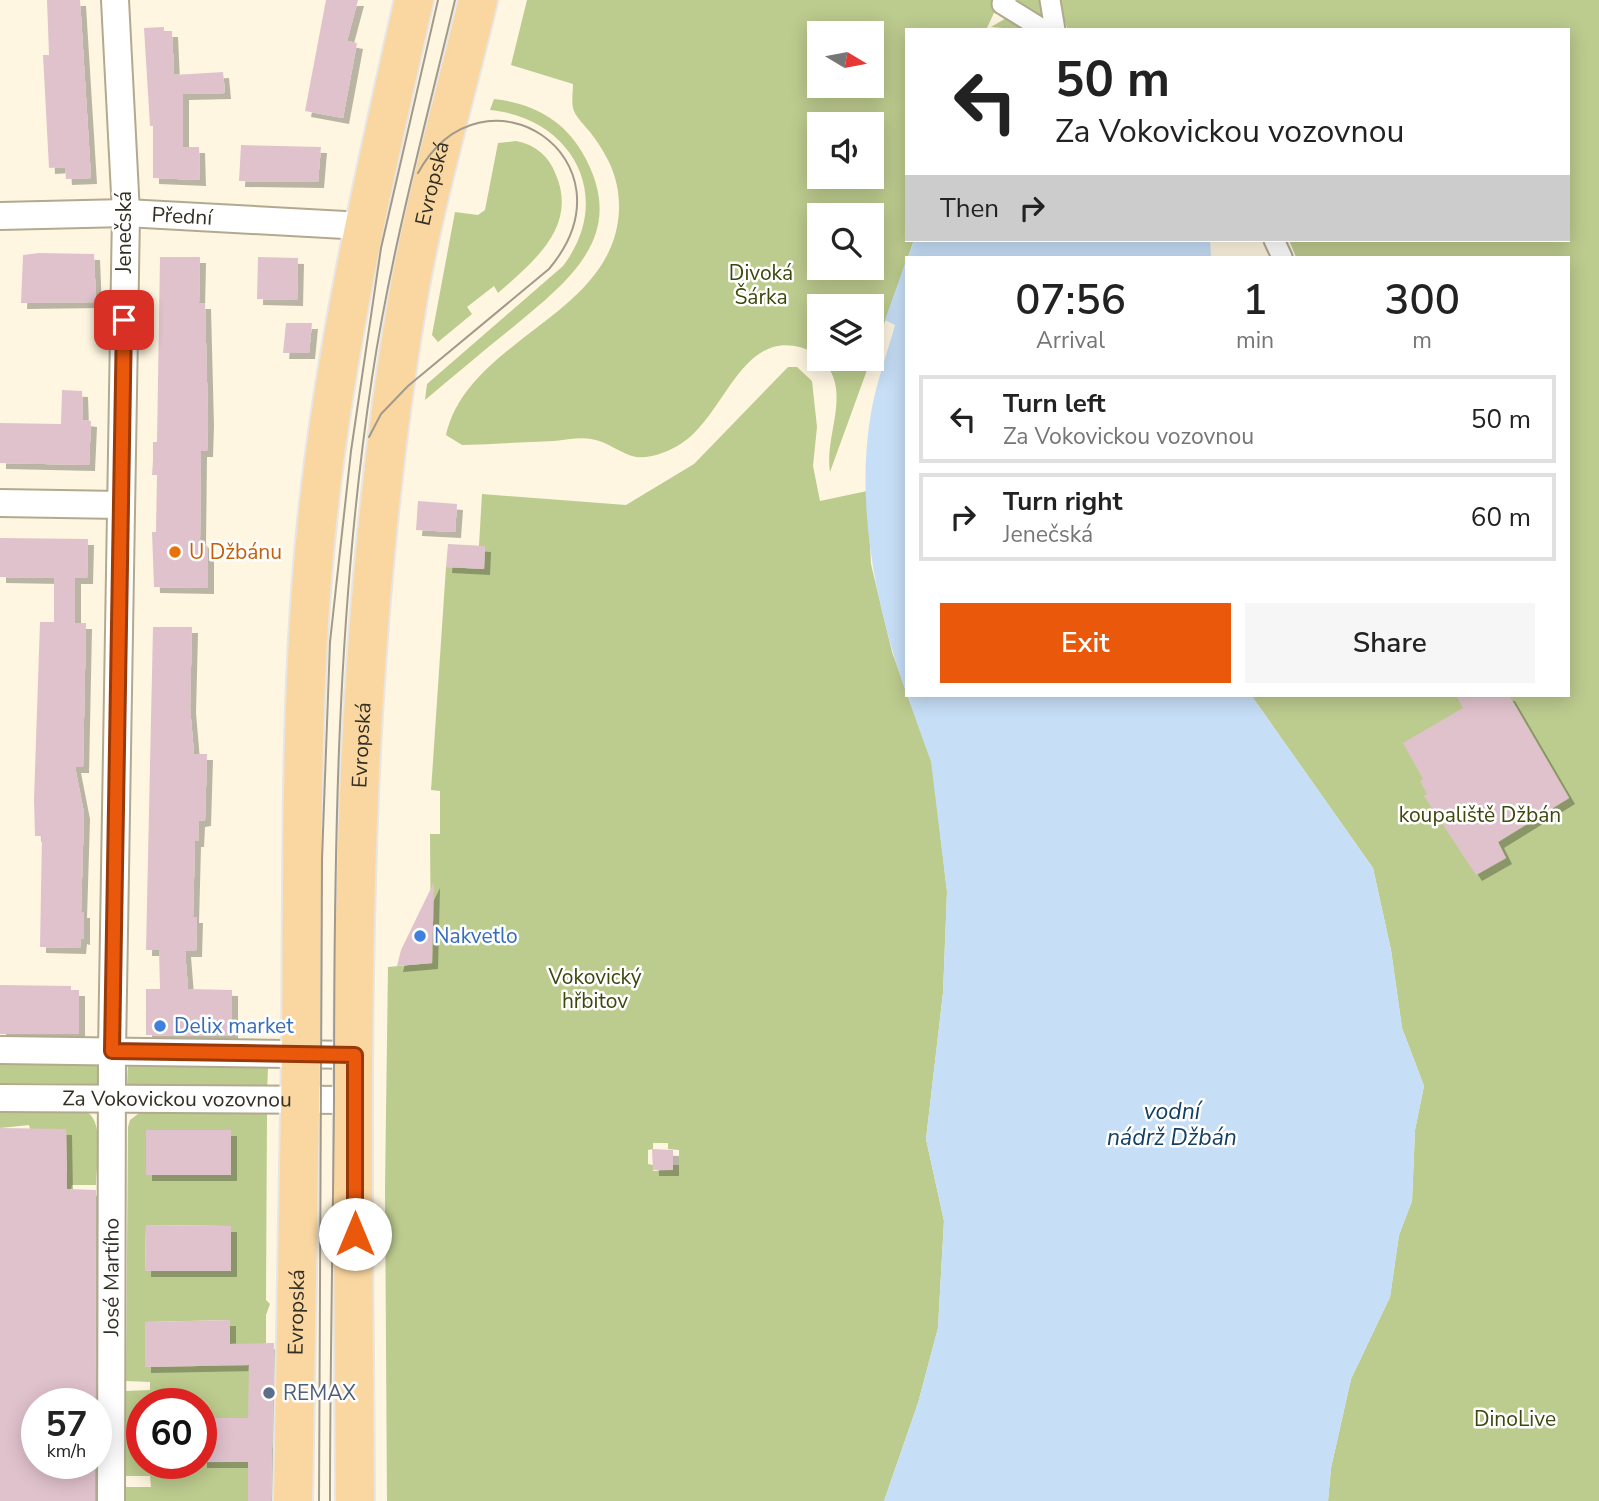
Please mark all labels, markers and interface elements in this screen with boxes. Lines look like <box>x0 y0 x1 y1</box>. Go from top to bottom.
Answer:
north arrow <box>807 21 884 98</box>
map controls <box>807 21 884 371</box>
text: 50 m <box>1055 46 1170 113</box>
icon: left <box>940 56 1031 147</box>
text: Za Vokovickou vozovnou <box>1055 110 1404 153</box>
button: sound <box>807 112 884 189</box>
street label: Evropská <box>409 138 456 228</box>
icon: right <box>1013 189 1051 227</box>
street label: Jenečská <box>110 191 138 274</box>
text: Then <box>940 191 999 226</box>
street label: Přední <box>151 200 214 232</box>
button: search <box>807 203 884 280</box>
park label: Divoká Šárka <box>729 259 793 311</box>
text: 07:56 <box>1015 272 1126 329</box>
text: 1 <box>1242 272 1268 329</box>
text: 300 <box>1384 272 1460 329</box>
pin <box>94 290 154 350</box>
button: layers <box>807 294 884 371</box>
icon: arrive <box>105 301 143 339</box>
text: Arrival <box>1036 325 1105 356</box>
text: min <box>1236 325 1274 356</box>
text: m <box>1412 325 1432 356</box>
text: Turn left <box>1003 386 1106 421</box>
icon: left <box>944 400 982 438</box>
text: 50 m <box>1471 402 1531 437</box>
text: Za Vokovickou vozovnou <box>1003 421 1254 452</box>
text: Turn right <box>1003 484 1122 519</box>
icon: right <box>944 498 982 536</box>
text: 60 m <box>1471 500 1531 535</box>
text: Jenečská <box>1003 519 1093 550</box>
place label: U Džbánu <box>189 538 282 566</box>
marker: U Džbánu <box>167 544 183 560</box>
button: Exit <box>940 603 1231 683</box>
button: Share <box>1245 603 1535 683</box>
street label: Evropská <box>345 701 378 789</box>
park label: koupaliště Džbán <box>1399 801 1561 829</box>
place label: Nakvetlo <box>434 922 518 950</box>
marker: Nakvetlo <box>412 928 428 944</box>
park label: Vokovický hřbitov <box>547 963 642 1015</box>
place label: Delix market <box>174 1012 294 1040</box>
marker: Delix market <box>152 1018 168 1034</box>
street label: Za Vokovickou vozovnou <box>62 1084 292 1114</box>
water label: vodní nádrž Džbán <box>1107 1096 1237 1153</box>
position arrow <box>318 1197 392 1271</box>
street label: José Martího <box>97 1218 126 1337</box>
street label: Evropská <box>281 1269 311 1355</box>
place label: REMAX <box>283 1379 356 1407</box>
marker: REMAX <box>261 1385 277 1401</box>
speed limit sign: 60 <box>126 1388 217 1479</box>
text: 57 <box>45 1401 88 1448</box>
park label: DinoLive <box>1474 1405 1556 1433</box>
text: km/h <box>47 1439 86 1463</box>

